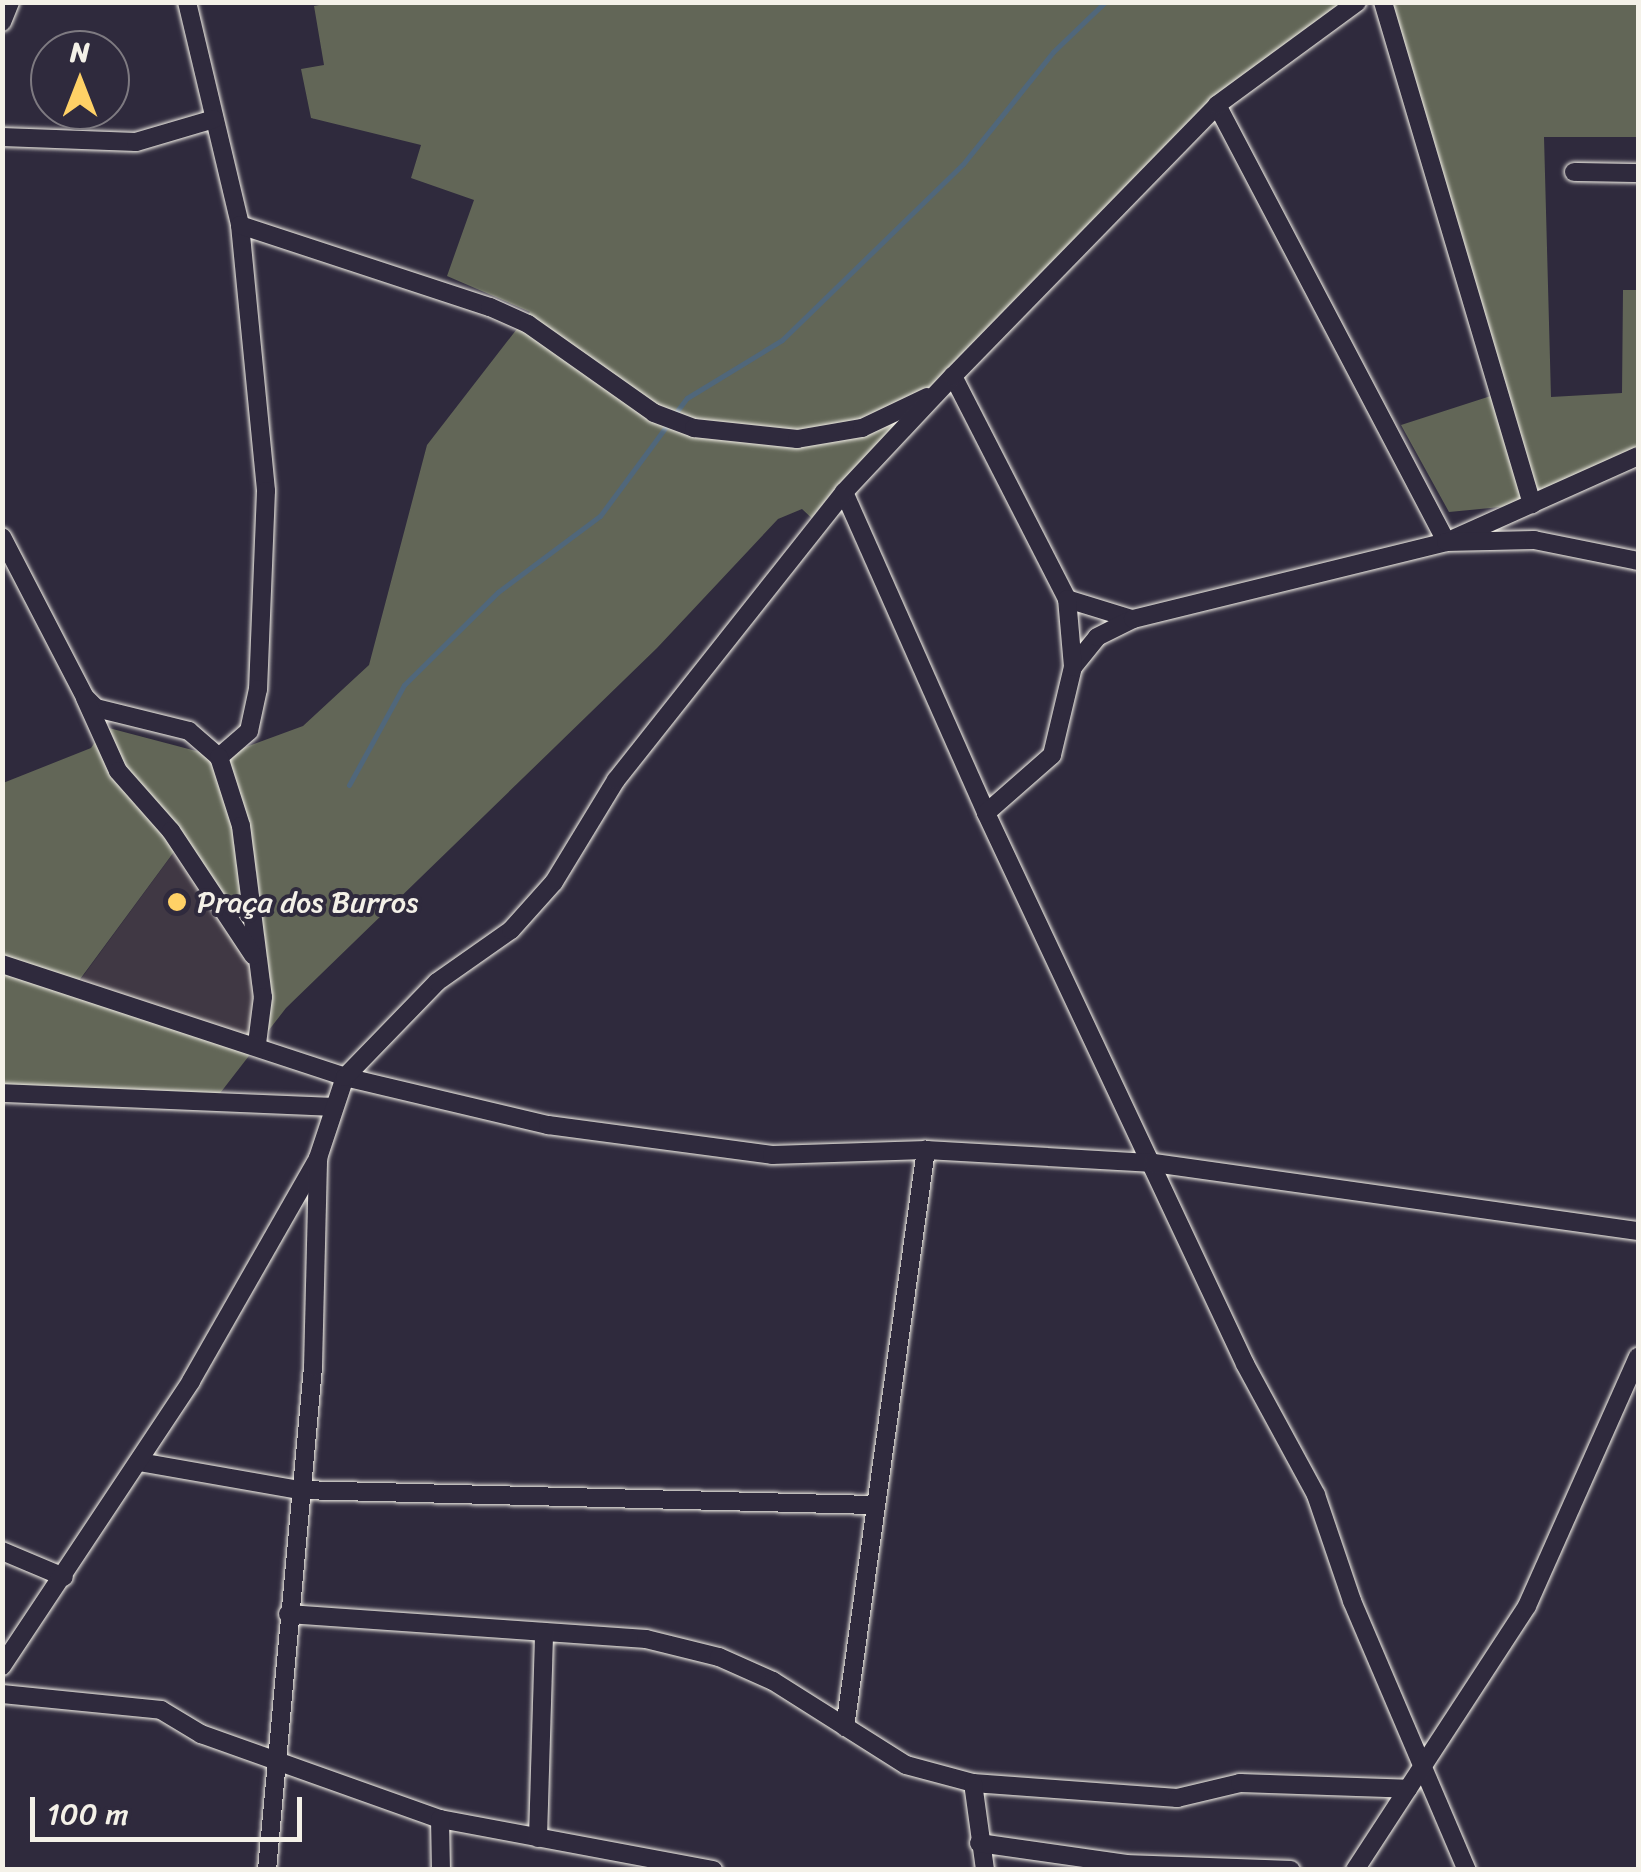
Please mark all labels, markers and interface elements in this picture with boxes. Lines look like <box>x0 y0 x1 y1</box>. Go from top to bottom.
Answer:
text: N <box>70 27 90 76</box>
north arrow <box>30 30 130 130</box>
place label: Praça dos Burros <box>197 884 420 920</box>
marker: Praça dos Burros <box>166 891 188 913</box>
scale bar <box>35 1777 308 1839</box>
text: 100 m <box>47 1787 129 1841</box>

